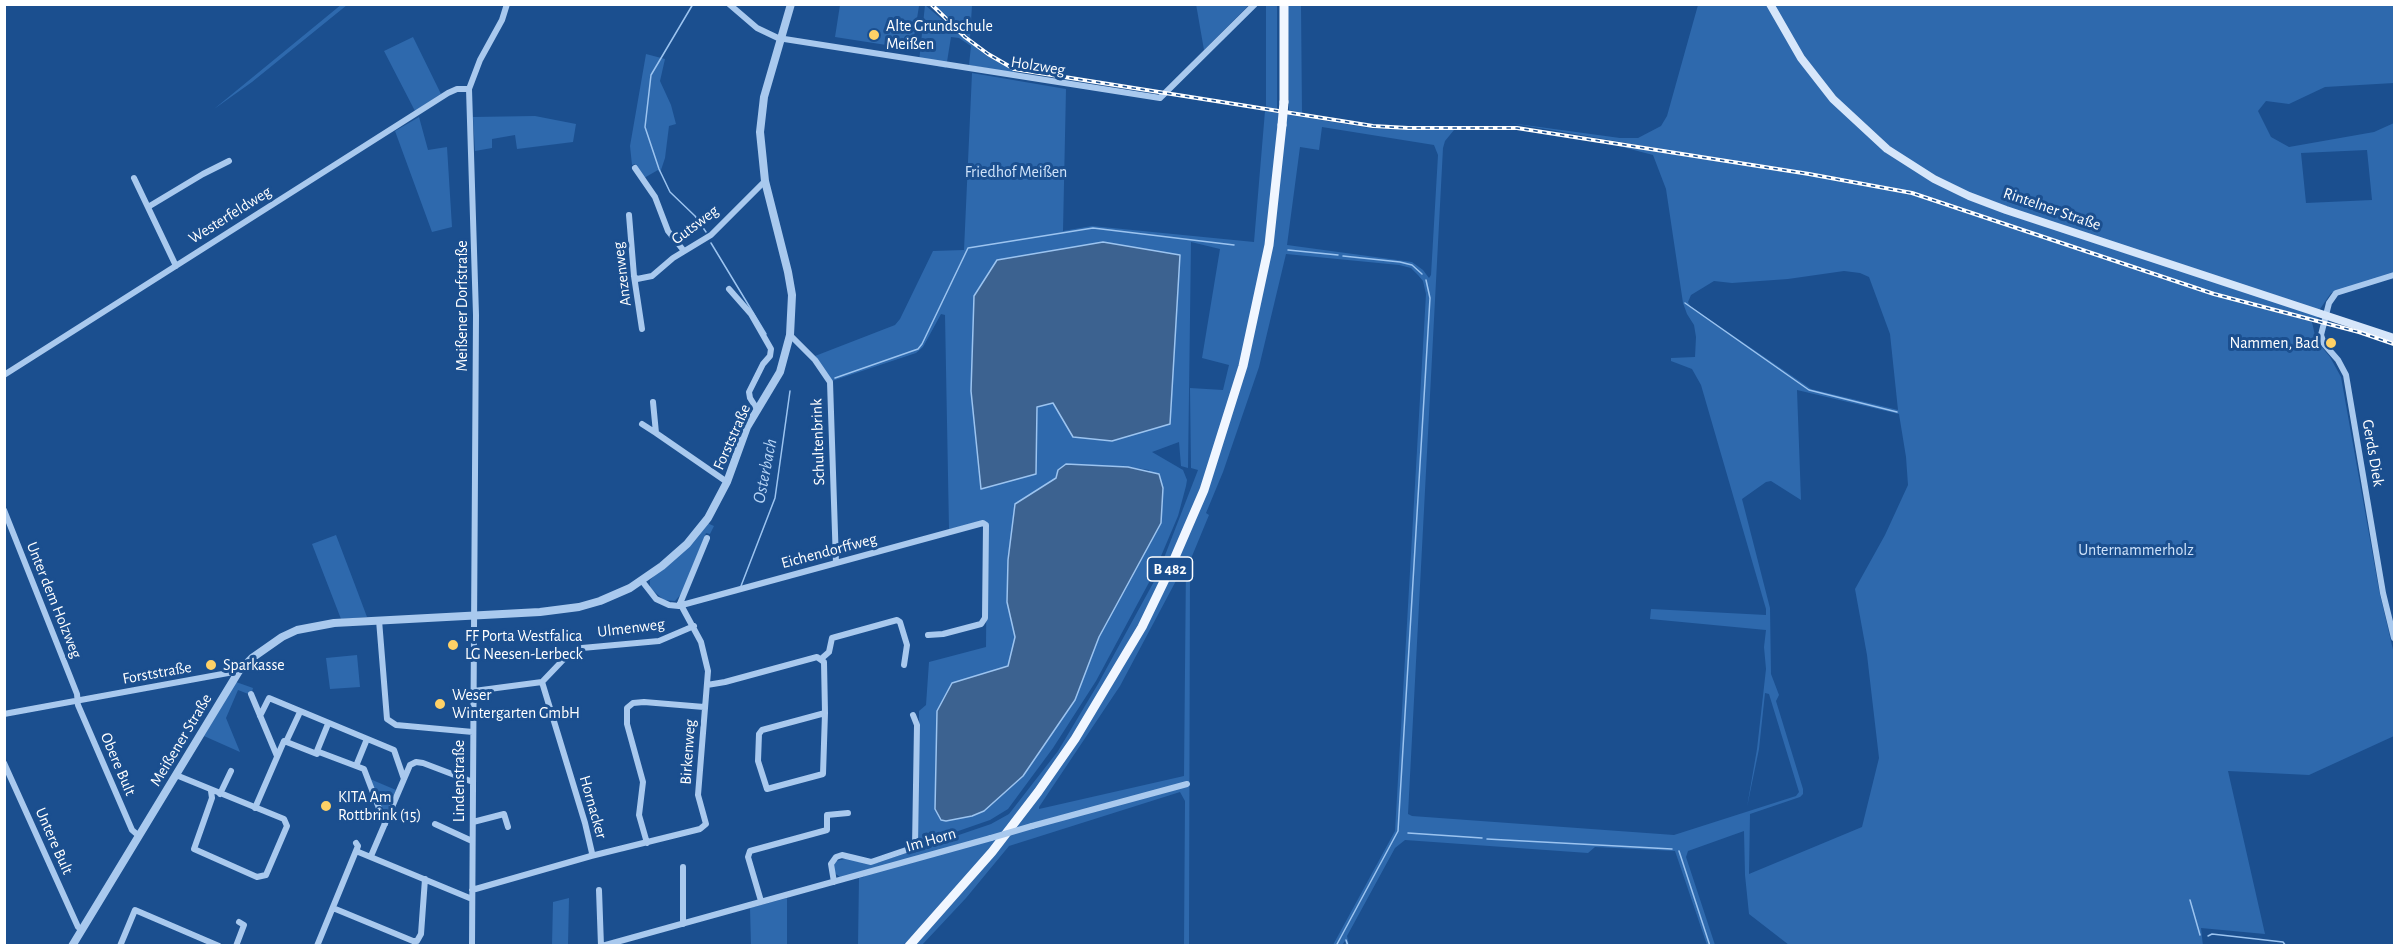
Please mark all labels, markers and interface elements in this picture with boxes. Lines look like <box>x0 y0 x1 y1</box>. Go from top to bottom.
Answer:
place label: Alte Grundschule Meißen <box>886 16 993 54</box>
marker: Alte Grundschule Meißen <box>867 28 881 42</box>
street label: Holzweg <box>1010 52 1066 80</box>
park label: Friedhof Meißen <box>965 162 1067 182</box>
street label: Westerfeldweg <box>185 182 275 248</box>
street label: Rintelner Straße <box>2001 183 2103 235</box>
street label: Gutsweg <box>668 201 722 249</box>
street label: Meißener Dorfstraße <box>452 240 472 372</box>
street label: Anzenweg <box>609 241 635 307</box>
place label: Nammen, Bad <box>2230 333 2319 353</box>
marker: Nammen, Bad <box>2324 336 2338 350</box>
street label: Schultenbrink <box>807 398 829 486</box>
street label: Forststraße <box>709 401 755 473</box>
street label: Gerds Diek <box>2358 418 2388 488</box>
water label: Osterbach <box>748 437 782 505</box>
street label: Eichendorffweg <box>779 529 879 573</box>
street label: Unter dem Holzweg <box>22 539 86 661</box>
park label: Unternammerholz <box>2078 540 2194 560</box>
road number: B 482 <box>1148 557 1192 581</box>
street label: Ulmenweg <box>596 614 666 642</box>
place label: FF Porta Westfalica LG Neesen-Lerbeck <box>465 626 583 664</box>
marker: FF Porta Westfalica LG Neesen-Lerbeck <box>446 638 460 652</box>
place label: Sparkasse <box>223 655 285 675</box>
street label: Forststraße <box>121 657 193 689</box>
marker: Sparkasse <box>204 658 218 672</box>
place label: Weser Wintergarten GmbH <box>452 685 580 723</box>
street label: Meißener Straße <box>146 690 216 790</box>
marker: Weser Wintergarten GmbH <box>433 697 447 711</box>
street label: Birkenweg <box>676 719 700 785</box>
street label: Obere Bult <box>96 730 140 798</box>
street label: Lindenstraße <box>449 740 469 822</box>
street label: Hornacker <box>575 773 611 841</box>
place label: KITA Am Rottbrink (15) <box>338 787 421 825</box>
marker: KITA Am Rottbrink (15) <box>319 799 333 813</box>
street label: Untere Bult <box>31 805 77 877</box>
street label: Im Horn <box>904 824 958 856</box>

